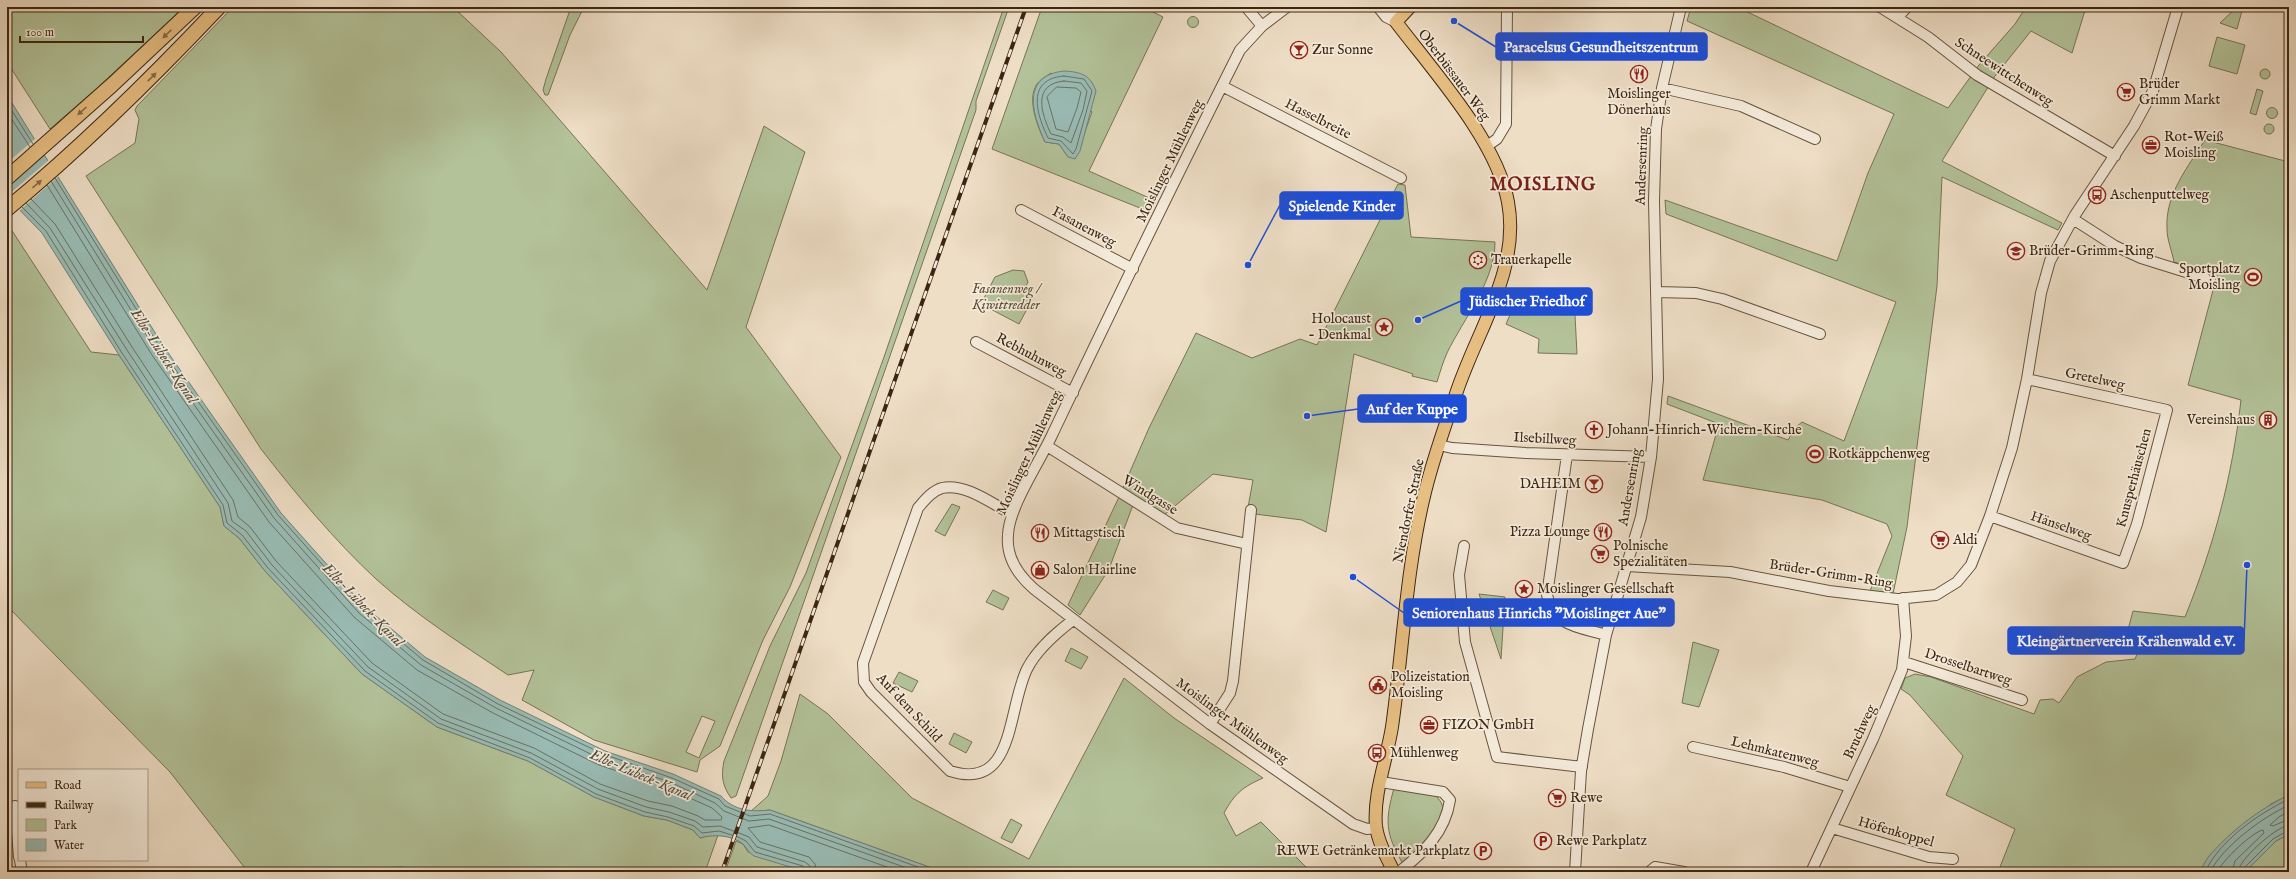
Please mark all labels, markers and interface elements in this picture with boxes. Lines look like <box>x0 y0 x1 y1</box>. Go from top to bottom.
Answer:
scale bar <box>20 18 143 44</box>
text: 100 m <box>26 25 54 40</box>
street label: Oberbüssauer Weg <box>1414 26 1494 125</box>
one-way arrow <box>162 29 172 39</box>
callout: Paracelsus Gesundheitszentrum <box>1496 33 1707 60</box>
street label: Schneewittchenweg <box>1951 33 2057 111</box>
text: Paracelsus Gesundheitszentrum <box>1504 38 1699 57</box>
bar icon: Zur Sonne <box>1289 40 1309 60</box>
place label: Zur Sonne <box>1312 41 1374 59</box>
restaurant icon: Moislinger Dönerhaus <box>1629 64 1649 84</box>
one-way arrow <box>147 72 157 82</box>
place label: Brüder Grimm Markt <box>2139 75 2220 109</box>
supermarket icon: Brüder Grimm Markt <box>2116 82 2136 102</box>
place label: Moislinger Dönerhaus <box>1607 85 1671 119</box>
street label: Hasselbreite <box>1282 95 1355 144</box>
street label: Moislinger Mühlenweg <box>1132 96 1208 226</box>
one-way arrow <box>77 107 88 116</box>
street label: Andersenring <box>1632 126 1652 207</box>
place label: Rot-Weiß Moisling <box>2164 128 2223 162</box>
office icon: Rot-Weiß Moisling <box>2141 135 2161 155</box>
district label: MOISLING <box>1490 174 1596 197</box>
one-way arrow <box>32 180 42 188</box>
bus stop icon: Aschenputtelweg <box>2087 185 2107 205</box>
place label: Aschenputtelweg <box>2109 186 2210 204</box>
callout: Spielende Kinder <box>1280 192 1403 219</box>
text: Spielende Kinder <box>1289 197 1396 216</box>
street label: Fasanenweg <box>1049 203 1120 252</box>
school or university icon: Brüder-Grimm-Ring <box>2006 241 2026 261</box>
place label: Brüder-Grimm-Ring <box>2029 242 2154 260</box>
synagogue icon: Trauerkapelle <box>1468 250 1488 270</box>
place label: Trauerkapelle <box>1491 251 1572 269</box>
place label: Sportplatz Moisling <box>2179 260 2241 294</box>
sports icon: Sportplatz Moisling <box>2243 267 2263 287</box>
park label: Fasanenweg / Kiwittredder <box>971 280 1043 314</box>
callout: Jüdischer Friedhof <box>1461 288 1592 315</box>
text: Jüdischer Friedhof <box>1467 292 1587 311</box>
water label: Elbe-Lübeck-Kanal <box>126 304 203 408</box>
place label: Holocaust - Denkmal <box>1308 310 1371 344</box>
place icon: Holocaust - Denkmal <box>1374 317 1394 337</box>
street label: Rebhuhnweg <box>993 329 1070 381</box>
street label: Gretelweg <box>2063 364 2127 394</box>
street label: Moislinger Mühlenweg <box>992 388 1066 518</box>
callout: Auf der Kuppe <box>1358 395 1466 422</box>
text: Auf der Kuppe <box>1365 400 1458 419</box>
building icon: Vereinshaus <box>2258 410 2278 430</box>
place label: Vereinshaus <box>2186 411 2255 429</box>
church icon: Johann-Hinrich-Wichern-Kirche <box>1584 420 1604 440</box>
place label: Johann-Hinrich-Wichern-Kirche <box>1605 421 1802 439</box>
street label: Knusperhäuschen <box>2112 426 2156 529</box>
street label: Ilsebillweg <box>1513 428 1577 450</box>
sports icon: Rotkäppchenweg <box>1805 444 1825 464</box>
place label: Rotkäppchenweg <box>1828 445 1930 463</box>
street label: Andersenring <box>1614 446 1646 528</box>
street label: Niendorfer Straße <box>1389 457 1429 565</box>
street label: Windgasse <box>1119 471 1182 519</box>
bar icon: DAHEIM <box>1584 474 1604 494</box>
place label: DAHEIM <box>1520 475 1581 493</box>
street label: Hänselweg <box>2028 507 2094 545</box>
restaurant icon: Pizza Lounge <box>1593 522 1613 542</box>
restaurant icon: Mittagstisch <box>1030 523 1050 543</box>
place label: Pizza Lounge <box>1510 523 1591 541</box>
place label: Mittagstisch <box>1053 524 1126 542</box>
supermarket icon: Aldi <box>1930 530 1950 550</box>
place label: Aldi <box>1952 531 1978 549</box>
place label: Polnische Spezialitäten <box>1613 537 1688 571</box>
supermarket icon: Polnische Spezialitäten <box>1590 544 1610 564</box>
street label: Brüder-Grimm-Ring <box>1768 555 1894 593</box>
water label: Elbe-Lübeck-Kanal <box>317 558 409 652</box>
shop icon: Salon Hairline <box>1030 560 1050 580</box>
place label: Salon Hairline <box>1053 561 1137 579</box>
place icon: Moislinger Gesellschaft <box>1514 579 1534 599</box>
place label: Moislinger Gesellschaft <box>1537 580 1675 598</box>
callout: Seniorenhaus Hinrichs "Moislinger Aue" <box>1404 599 1674 626</box>
text: Seniorenhaus Hinrichs "Moislinger Aue" <box>1412 604 1667 623</box>
callout: Kleingärtnerverein Krähenwald e.V. <box>2008 627 2244 654</box>
text: Kleingärtnerverein Krähenwald e.V. <box>2016 632 2236 651</box>
street label: Drosselbartweg <box>1922 644 2014 690</box>
place label: Polizeistation Moisling <box>1391 668 1470 702</box>
street label: Auf dem Schild <box>872 669 946 747</box>
street label: Moislinger Mühlenweg <box>1172 674 1292 768</box>
public building icon: Polizeistation Moisling <box>1368 675 1388 695</box>
street label: Bruchweg <box>1840 702 1881 762</box>
office icon: FIZON GmbH <box>1419 715 1439 735</box>
place label: FIZON GmbH <box>1442 716 1535 734</box>
street label: Lehmkatenweg <box>1729 732 1821 772</box>
bus stop icon: Mühlenweg <box>1367 743 1387 763</box>
water label: Elbe-Lübeck-Kanal <box>586 744 696 806</box>
place label: Mühlenweg <box>1390 744 1459 762</box>
legend <box>18 769 148 861</box>
text: Road <box>54 778 82 793</box>
supermarket icon: Rewe <box>1547 788 1567 808</box>
place label: Rewe <box>1570 789 1603 807</box>
text: Railway <box>54 798 93 813</box>
street label: Höfenkoppel <box>1856 813 1936 852</box>
text: Park <box>54 818 77 833</box>
parking icon: Rewe Parkplatz <box>1533 831 1553 851</box>
place label: Rewe Parkplatz <box>1556 832 1647 850</box>
text: Water <box>54 838 85 853</box>
parking icon: REWE Getränkemarkt Parkplatz <box>1473 841 1493 861</box>
place label: REWE Getränkemarkt Parkplatz <box>1276 842 1471 860</box>

